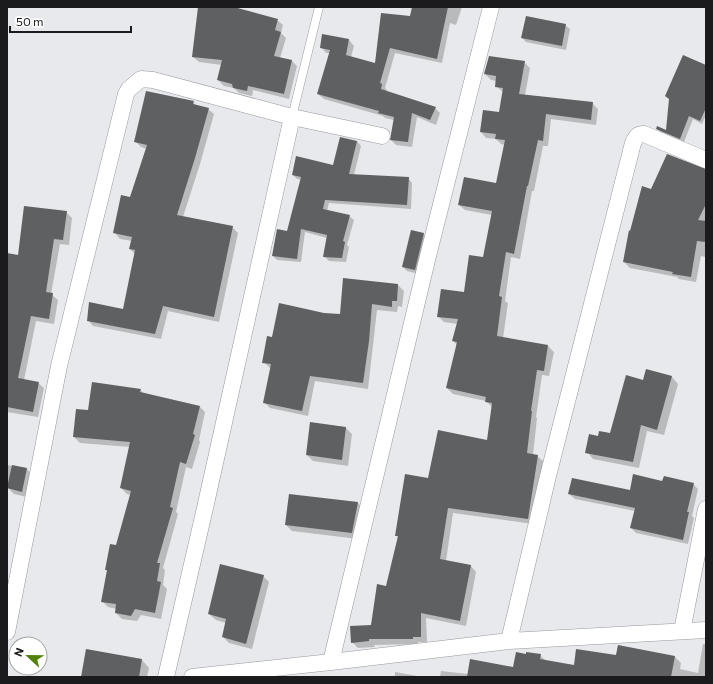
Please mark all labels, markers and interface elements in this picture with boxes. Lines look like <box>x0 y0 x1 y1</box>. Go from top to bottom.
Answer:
scale bar <box>10 8 131 34</box>
text: 50 m <box>16 14 44 28</box>
north arrow <box>8 636 48 676</box>
text: N <box>11 646 26 658</box>

